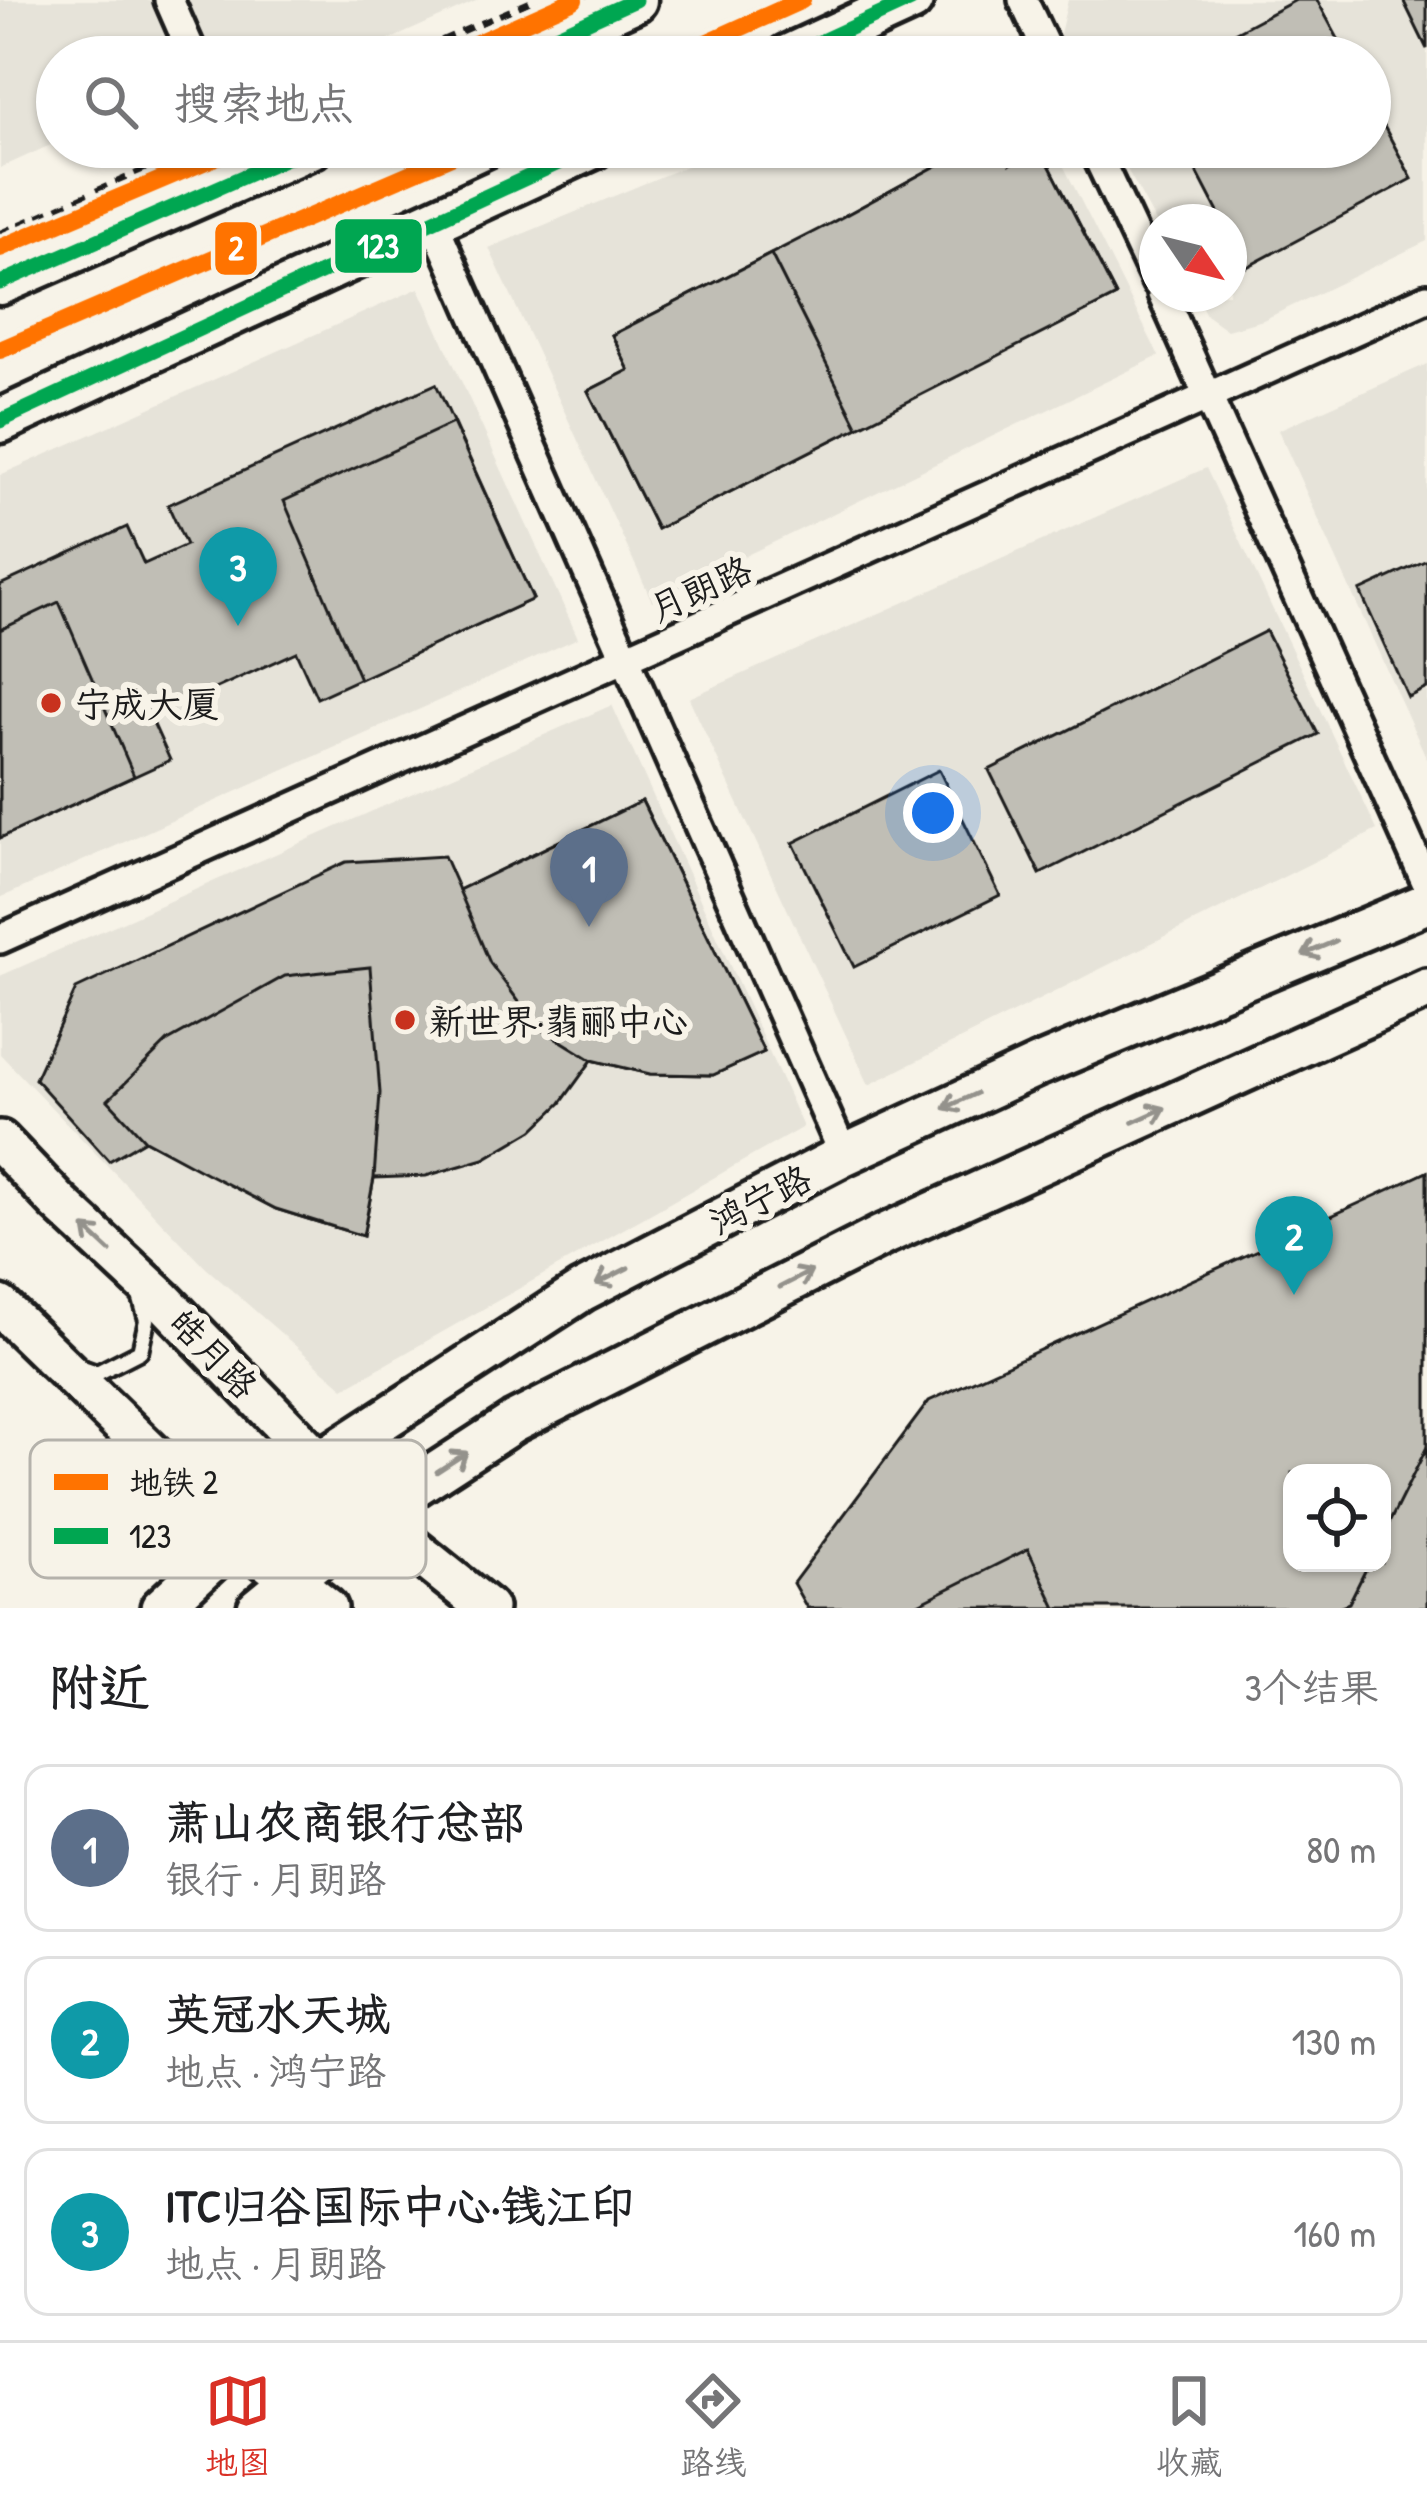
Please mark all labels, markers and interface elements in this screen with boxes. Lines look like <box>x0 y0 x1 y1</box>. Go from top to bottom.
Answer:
search box <box>36 36 1391 168</box>
icon: search <box>78 69 144 135</box>
text: 搜索地点 <box>174 72 354 133</box>
north arrow <box>1139 204 1247 312</box>
line badge: 123 <box>333 217 424 275</box>
line badge: 2 <box>213 220 259 277</box>
text: 123 <box>357 224 399 268</box>
text: 2 <box>228 226 244 270</box>
pin: 3 <box>199 527 277 626</box>
street label: 月朗路 <box>641 544 759 632</box>
place label: 宁成大厦 <box>75 679 219 728</box>
marker: 宁成大厦 <box>38 690 64 716</box>
your location <box>903 783 963 843</box>
pin: 1 <box>550 828 628 927</box>
one-way arrow <box>1301 939 1338 960</box>
place label: 新世界·翡郦中心 <box>429 996 688 1045</box>
marker: 新世界·翡郦中心 <box>392 1007 418 1033</box>
one-way arrow <box>943 1092 979 1114</box>
one-way arrow <box>1131 1102 1167 1124</box>
street label: 鸿宁路 <box>701 1153 819 1245</box>
pin: 2 <box>1255 1196 1333 1295</box>
one-way arrow <box>83 1226 113 1254</box>
one-way arrow <box>594 1265 630 1288</box>
one-way arrow <box>778 1266 813 1289</box>
street label: 皓月路 <box>159 1297 269 1409</box>
legend <box>30 1440 426 1578</box>
one-way arrow <box>434 1450 468 1475</box>
text: 地铁 2 <box>129 1460 219 1504</box>
map controls <box>1283 1464 1391 1572</box>
button: locate <box>1283 1464 1391 1572</box>
text: 123 <box>129 1514 171 1558</box>
text: 附近 <box>48 1652 150 1721</box>
text: 3个结果 <box>1245 1660 1379 1713</box>
text: 萧山农商银行总部 <box>165 1791 525 1852</box>
text: 1 <box>83 1822 97 1875</box>
text: 80 m <box>1306 1822 1376 1875</box>
text: 银行 · 月朗路 <box>165 1852 386 1905</box>
text: 英冠水天城 <box>165 1983 390 2044</box>
text: 2 <box>81 2014 99 2067</box>
text: 130 m <box>1291 2014 1376 2067</box>
text: 地点 · 鸿宁路 <box>165 2044 386 2097</box>
text: ITC归谷国际中心·钱江印 <box>165 2175 635 2236</box>
text: 3 <box>81 2206 99 2259</box>
text: 160 m <box>1293 2206 1376 2259</box>
text: 地点 · 月朗路 <box>165 2236 386 2289</box>
tab: 地图 <box>205 2368 271 2484</box>
tab: 路线 <box>680 2368 746 2484</box>
tab: 收藏 <box>1156 2368 1222 2484</box>

